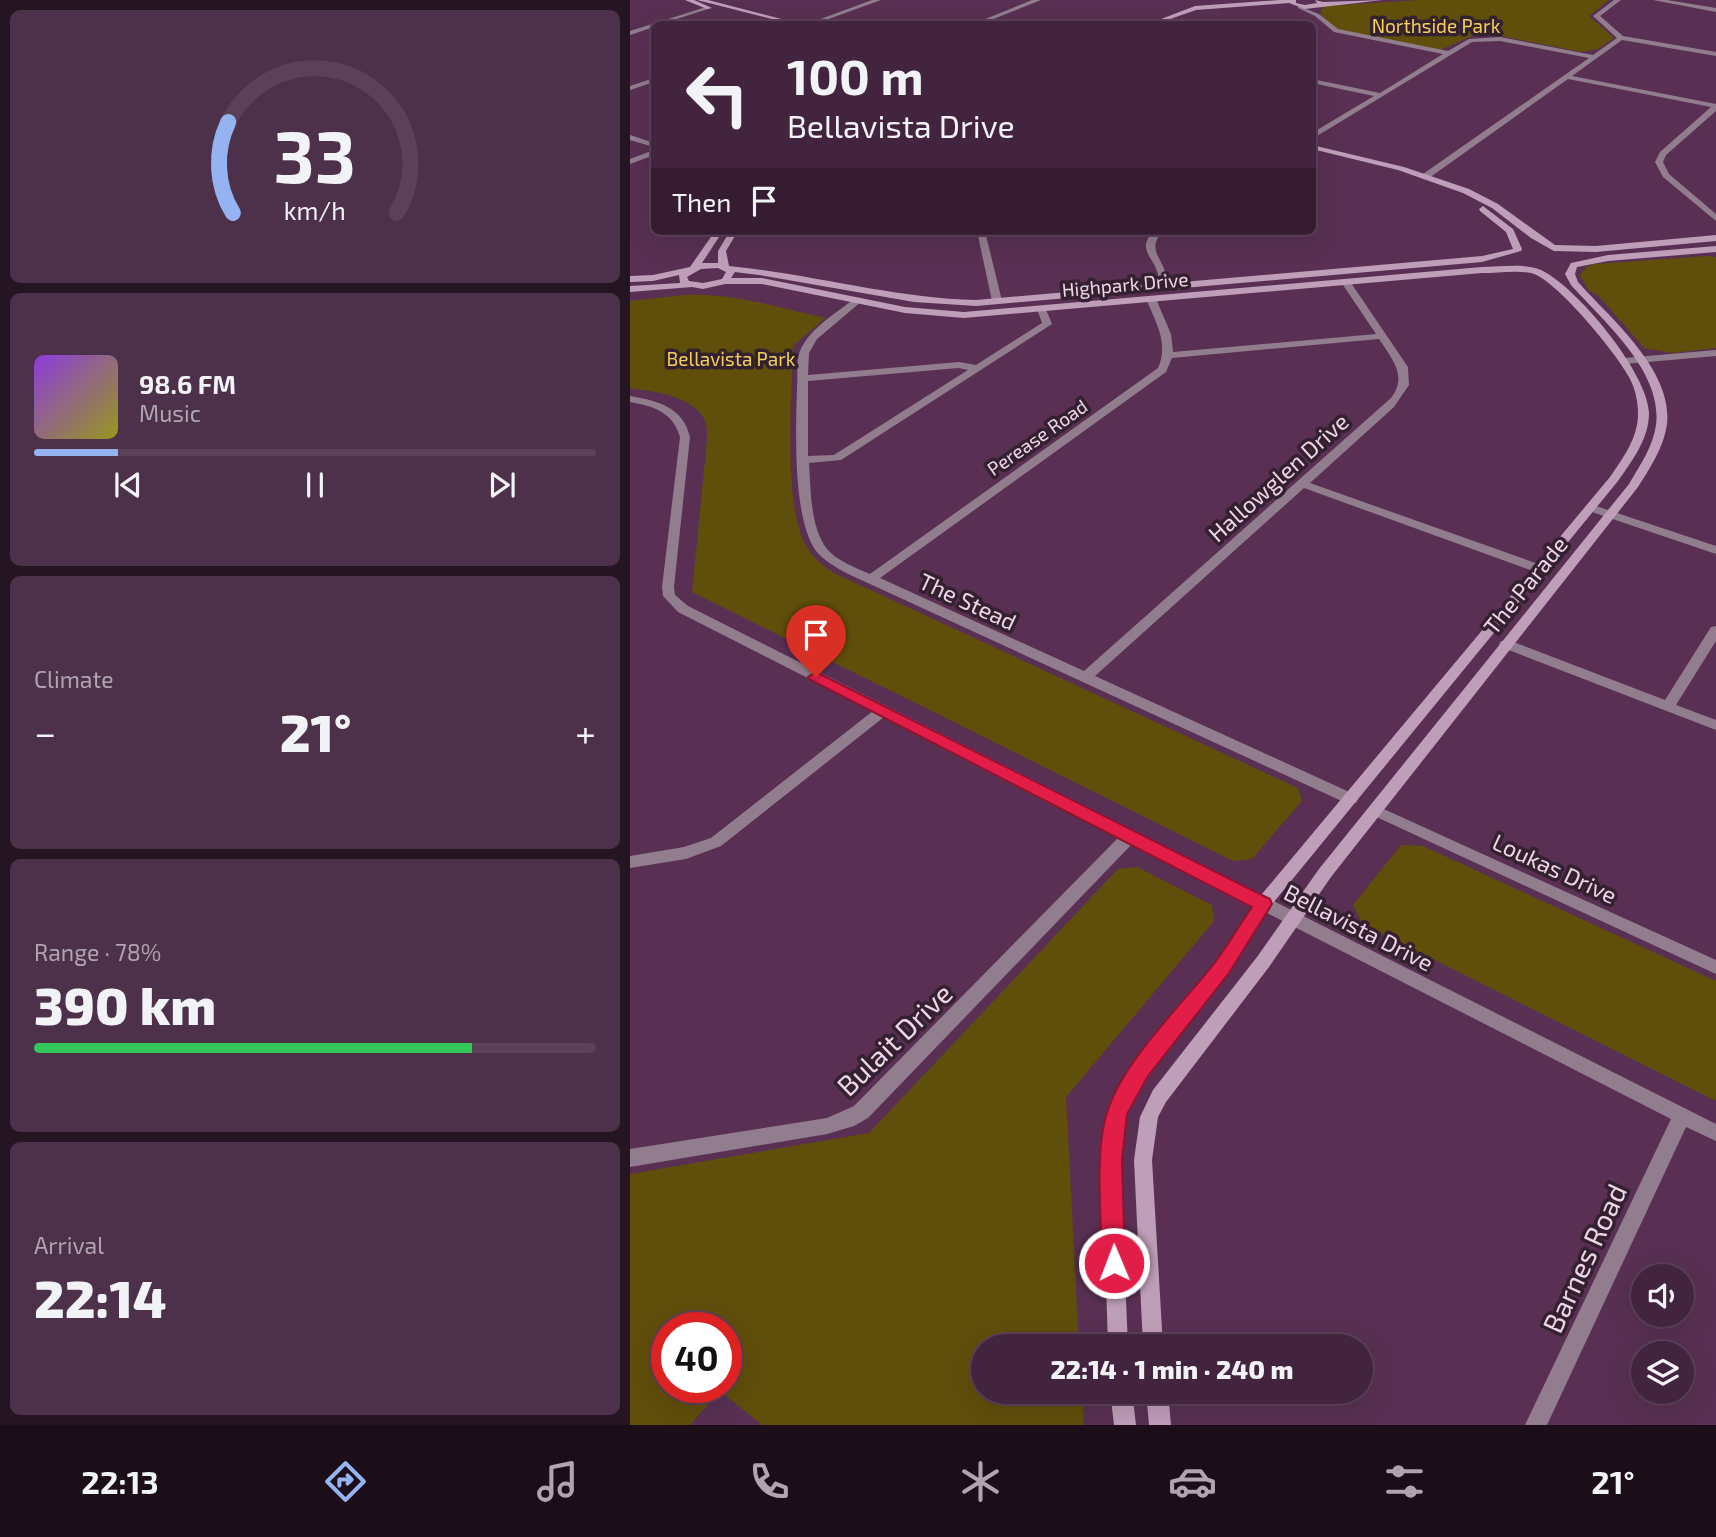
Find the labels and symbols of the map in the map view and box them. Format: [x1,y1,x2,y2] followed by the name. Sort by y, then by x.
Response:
[1372,14,1501,37] park label: Northside Park
[1061,267,1189,301] street label: Highpark Drive
[667,347,796,370] park label: Bellavista Park
[982,394,1092,480] street label: Perease Road
[1202,407,1354,547] street label: Hallowglen Drive
[1477,530,1573,640] street label: The Parade
[915,566,1021,636] street label: The Stead
[786,605,846,677] pin
[1488,827,1622,909] street label: Loukas Drive
[1280,877,1438,977] street label: Bellavista Drive
[829,976,959,1102] street label: Bulait Drive
[1535,1178,1633,1338] street label: Barnes Road
[1077,1226,1151,1300] position arrow
[651,1312,742,1403] speed limit sign: 40

